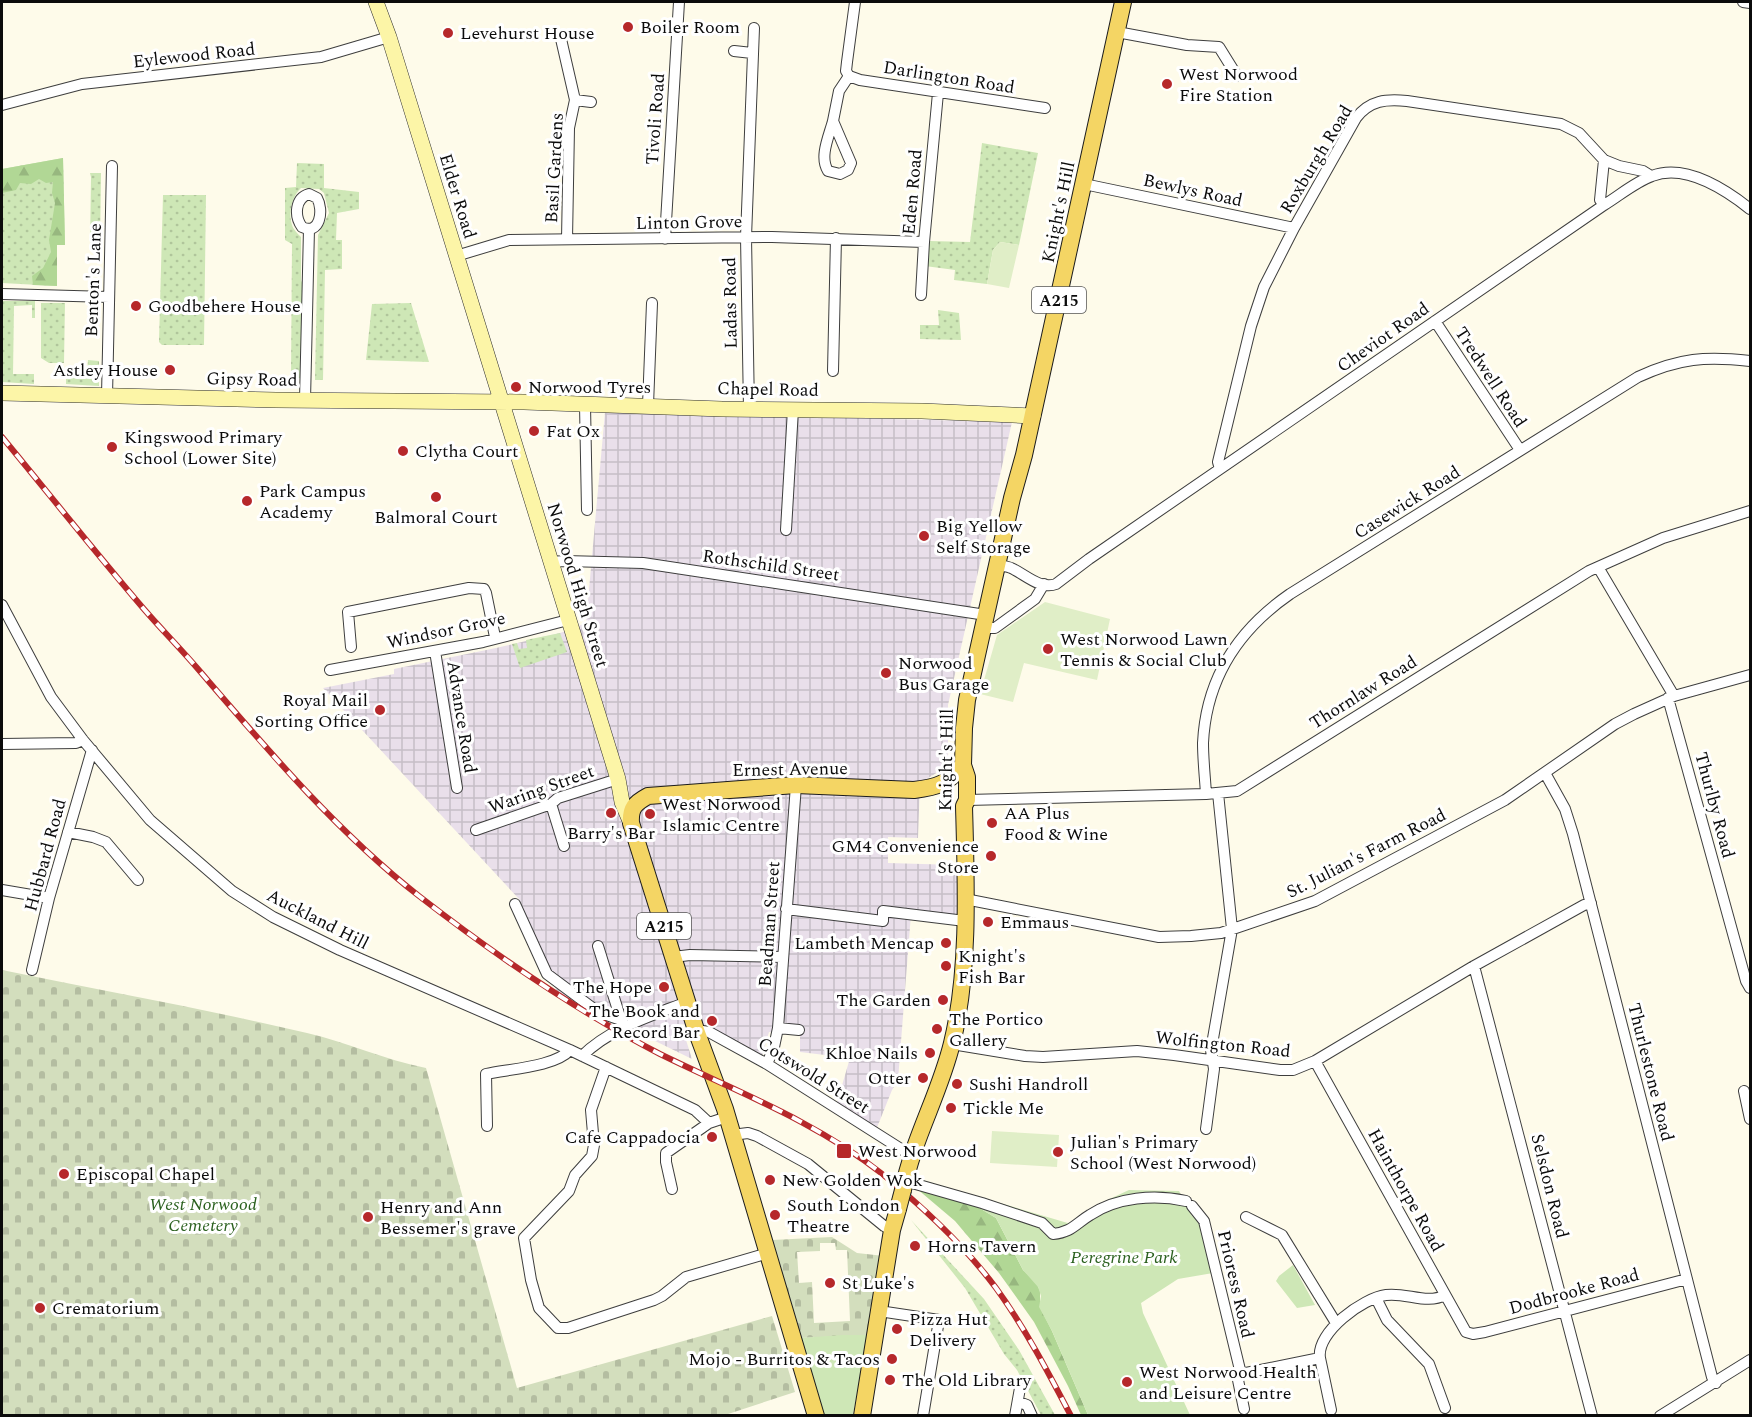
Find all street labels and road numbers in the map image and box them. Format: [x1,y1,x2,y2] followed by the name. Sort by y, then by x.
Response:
[132,36,256,75] street label: Eylewood Road
[881,54,1017,101] street label: Darlington Road
[639,72,672,166] street label: Tivoli Road
[1273,100,1360,219] street label: Roxburgh Road
[538,112,571,224] street label: Basil Gardens
[895,148,930,236] street label: Eden Road
[432,150,483,242] street label: Elder Road
[1035,159,1082,265] street label: Knight's Hill
[1141,167,1245,214] street label: Bewlys Road
[635,208,743,237] street label: Linton Grove
[78,223,109,337] street label: Benton's Lane
[716,257,745,349] street label: Ladas Road
[1032,287,1086,313] road number: A215
[1331,295,1435,379] street label: Cheviot Road
[1448,322,1533,433] street label: Tredwell Road
[206,365,298,394] street label: Gipsy Road
[717,375,819,404] street label: Chapel Road
[1349,459,1466,546] street label: Casewick Road
[540,499,615,671] street label: Norwood High Street
[701,543,841,588] street label: Rothschild Street
[384,605,508,656] street label: Windsor Grove
[1304,648,1422,736] street label: Thornlaw Road
[439,659,484,775] street label: Advance Road
[932,708,961,812] street label: Knight's Hill
[1687,749,1742,861] street label: Thurlby Road
[732,755,848,784] street label: Ernest Avenue
[484,758,598,821] street label: Waring Street
[17,796,74,915] street label: Hubbard Road
[1282,801,1451,905] street label: St. Julian's Farm Road
[752,860,787,988] street label: Beadman Street
[262,882,374,957] street label: Auckland Hill
[637,913,691,939] road number: A215
[1620,1000,1681,1144] street label: Thurlestone Road
[1154,1024,1292,1065] street label: Wolfington Road
[753,1030,875,1121] street label: Cotswold Street
[1360,1124,1451,1257] street label: Hainthorpe Road
[1523,1131,1576,1241] street label: Selsdon Road
[1210,1227,1261,1341] street label: Prioress Road
[1506,1261,1642,1322] street label: Dodbrooke Road

